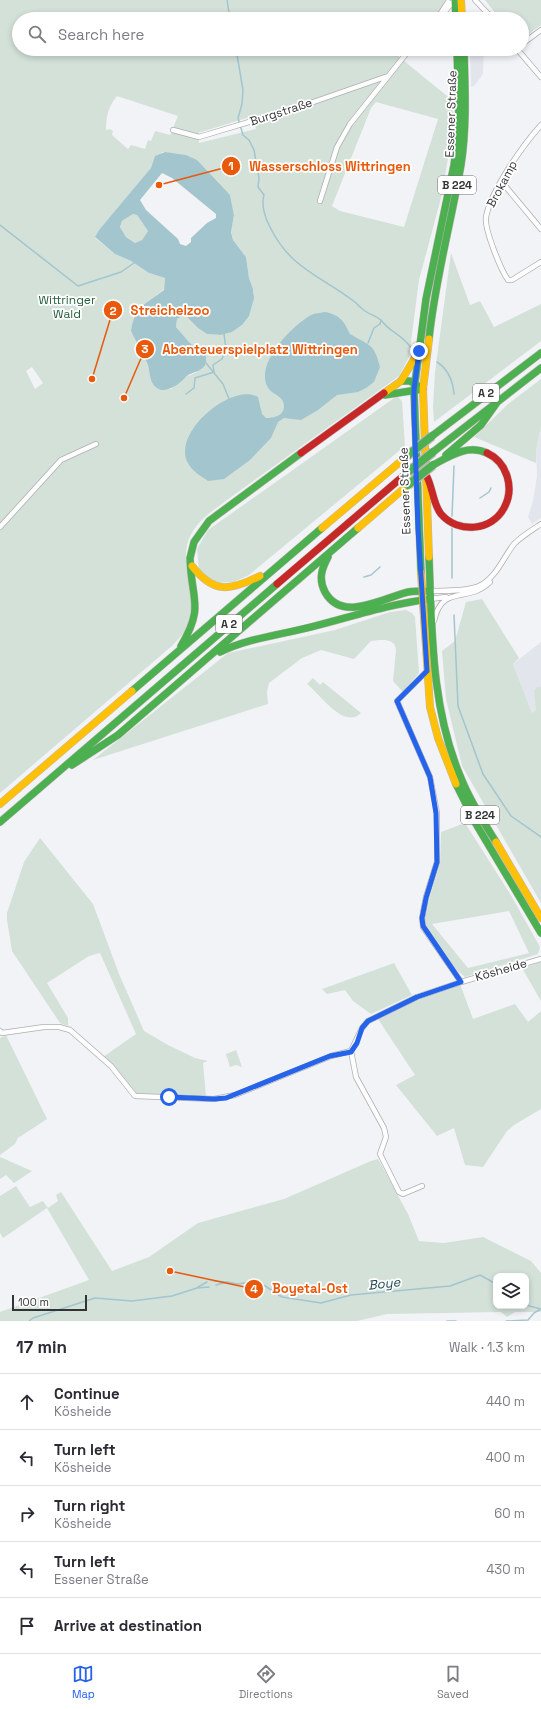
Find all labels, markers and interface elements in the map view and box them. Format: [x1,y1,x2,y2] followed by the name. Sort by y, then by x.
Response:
[12,12,529,56] search box
[26,23,48,45] icon: search
[58,25,144,44] text: Search here
[441,70,461,158] street label: Essener Straße
[248,94,314,130] street label: Burgstraße
[221,154,418,179] callout: Wasserschloss Wittringen
[228,158,234,174] text: 1
[249,158,411,175] text: Wasserschloss Wittringen
[483,158,521,210] street label: Brokamp
[438,176,476,194] road number: B 224
[39,292,96,322] park label: Wittringer Wald
[103,298,218,323] callout: Streichelzoo
[131,302,209,319] text: Streichelzoo
[109,303,117,319] text: 2
[135,337,366,362] callout: Abenteuerspielplatz Wittringen
[141,341,149,357] text: 3
[162,341,358,358] text: Abenteuerspielplatz Wittringen
[410,342,428,360] route end
[473,384,499,402] road number: A 2
[395,447,415,535] street label: Essener Straße
[216,615,242,633] road number: A 2
[461,806,499,824] road number: B 224
[473,955,529,985] street label: Kösheide
[160,1088,178,1106] route start
[367,1273,402,1294] water label: Boye
[493,1273,529,1309] map controls
[493,1273,529,1309] button: layers
[244,1276,356,1301] callout: Boyetal-Ost
[272,1280,348,1297] text: Boyetal-Ost
[250,1281,258,1297] text: 4
[12,1293,87,1312] scale bar
[18,1295,49,1309] text: 100 m
[16,1336,67,1358] text: 17 min
[449,1339,525,1356] text: Walk · 1.3 km
[54,1384,120,1403] text: Continue
[16,1391,38,1413] icon: ahead
[486,1393,525,1410] text: 440 m
[54,1403,111,1420] text: Kösheide
[54,1440,116,1459] text: Turn left
[16,1447,38,1469] icon: left
[486,1449,525,1466] text: 400 m
[54,1459,111,1476] text: Kösheide
[54,1496,125,1515] text: Turn right
[16,1503,38,1525] icon: right
[494,1505,525,1522] text: 60 m
[54,1515,111,1532] text: Kösheide
[54,1552,116,1571] text: Turn left
[16,1559,38,1581] icon: left
[486,1561,525,1578] text: 430 m
[54,1571,149,1588] text: Essener Straße
[16,1615,38,1637] icon: arrive
[54,1616,202,1635] text: Arrive at destination
[72,1663,95,1701] tab: Map
[239,1663,293,1701] tab: Directions
[437,1663,469,1701] tab: Saved

